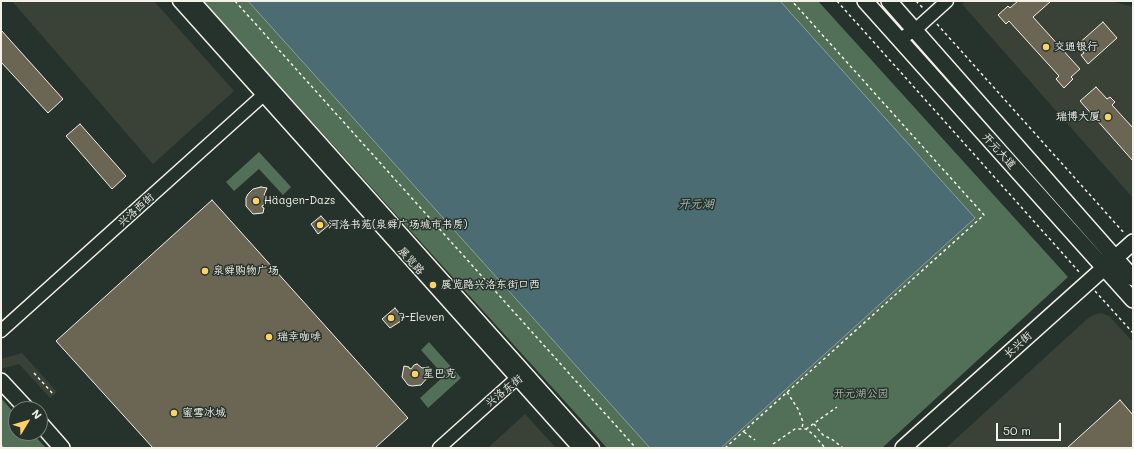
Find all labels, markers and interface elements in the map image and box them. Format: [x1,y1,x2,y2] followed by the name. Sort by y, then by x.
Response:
[1054,40,1098,54] place label: 交通银行
[1041,42,1051,52] marker: 交通银行
[1056,110,1100,124] place label: 瑞博大厦
[1103,112,1113,122] marker: 瑞博大厦
[979,130,1019,172] street label: 开元大道
[115,190,157,230] street label: 兴洛西街
[264,194,335,208] place label: Häagen-Dazs
[251,196,261,206] marker: Häagen-Dazs
[678,197,714,211] water label: 开元湖
[328,218,467,232] place label: 河洛书苑(泉舜广场城市书房)
[315,220,325,230] marker: 河洛书苑(泉舜广场城市书房)
[395,244,427,278] street label: 展览路
[213,264,279,278] place label: 泉舜购物广场
[200,266,210,276] marker: 泉舜购物广场
[441,278,540,292] place label: 展览路兴洛东街口西
[428,280,438,290] marker: 展览路兴洛东街口西
[399,311,444,325] place label: 7-Eleven
[386,313,396,323] marker: 7-Eleven
[1001,329,1035,361] street label: 长兴街
[277,330,321,344] place label: 瑞幸咖啡
[264,332,274,342] marker: 瑞幸咖啡
[423,367,456,381] place label: 星巴克
[410,369,420,379] marker: 星巴克
[483,372,525,410] street label: 兴洛东街
[834,387,888,401] park label: 开元湖公园
[8,401,48,441] north arrow
[29,406,46,422] text: N
[182,406,226,420] place label: 蜜雪冰城
[169,408,179,418] marker: 蜜雪冰城
[998,415,1063,441] scale bar
[1003,422,1031,438] text: 50 m

